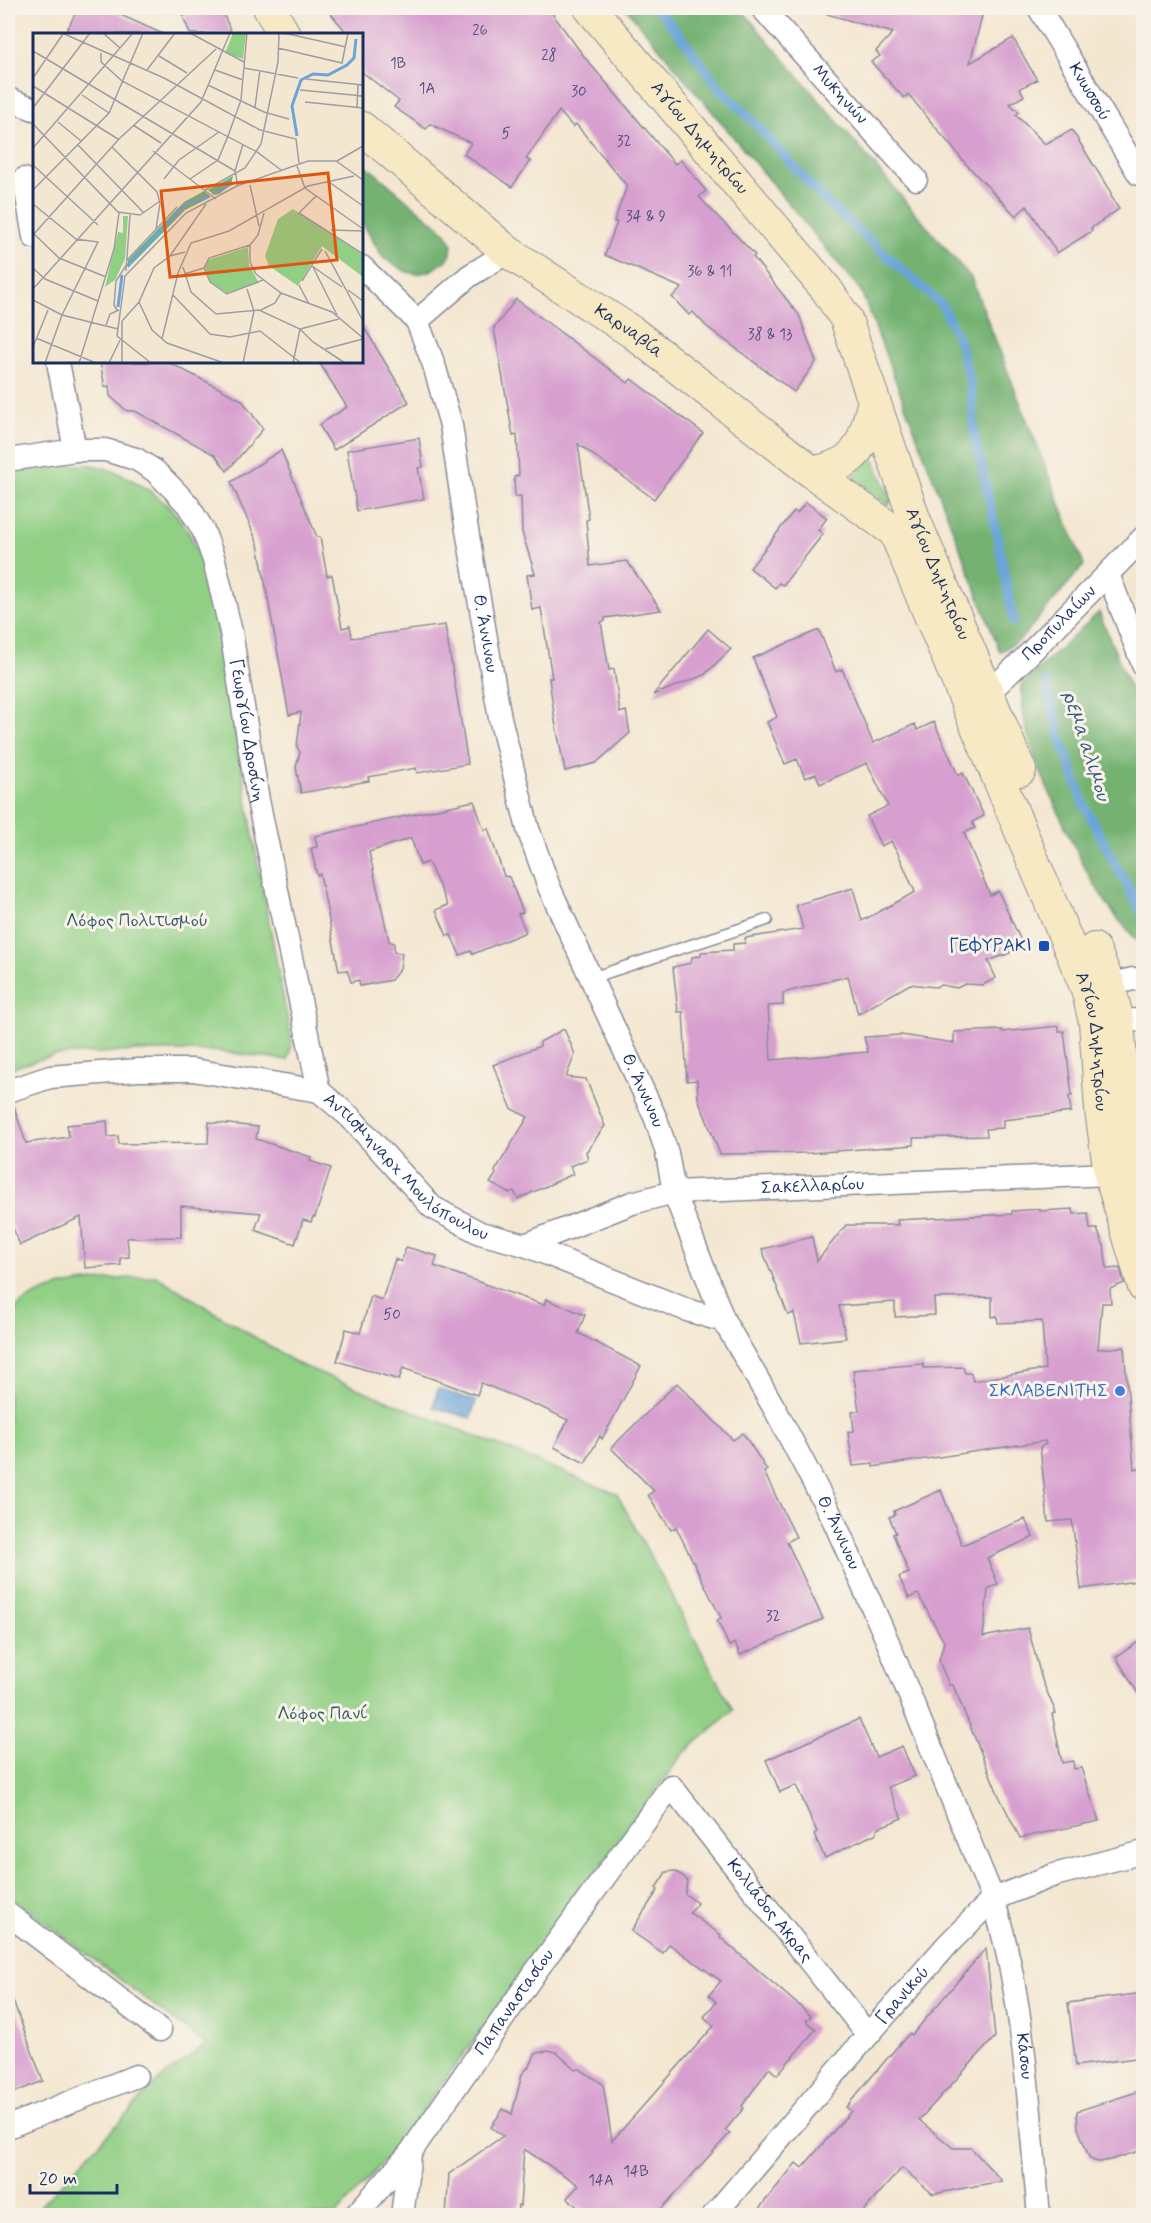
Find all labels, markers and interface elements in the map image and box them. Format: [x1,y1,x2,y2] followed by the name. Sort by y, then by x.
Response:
[472,21,488,41] house number: 26
[33,33,363,363] inset map
[541,46,557,66] house number: 28
[390,54,406,74] house number: 1B
[1063,58,1116,126] street label: Κνωσσού
[806,59,873,130] street label: Μυκηνών
[645,76,754,200] street label: Αγίου Δημητρίου
[419,79,435,99] house number: 1A
[571,82,587,102] house number: 30
[501,124,511,144] house number: 5
[617,132,631,152] house number: 32
[626,207,666,227] house number: 34 & 9
[688,262,732,282] house number: 36 & 11
[589,299,668,364] street label: Καρναβία
[748,325,792,345] house number: 38 & 13
[899,505,976,644] street label: Αγίου Δημητρίου
[1016,580,1102,666] street label: Προπυλαίων
[467,593,504,675] street label: Θ. Άννινου
[223,657,270,805] street label: Γεωργίου Δροσίνη
[1056,688,1117,806] water label: ρεμα αλιμου
[66,909,208,933] park label: Λόφος Πολιτισμού
[949,934,1032,958] place label: ΓΕΦΥΡΑΚΙ
[1037,939,1051,953] marker: ΓΕΦΥΡΑΚΙ
[1069,968,1113,1112] street label: Αγίου Δημητρίου
[615,1050,670,1130] street label: Θ. Άννινου
[318,1087,491,1247] street label: Αντισμηναρχ Μουλόπουλου
[760,1172,865,1200] street label: Σακελλαρίου
[383,1305,401,1325] house number: 50
[989,1379,1108,1403] place label: ΣΚΛΑΒΕΝΙΤΗΣ
[1113,1384,1127,1398] marker: ΣΚΛΑΒΕΝΙΤΗΣ
[811,1492,866,1573] street label: Θ. Άννινου
[766,1607,780,1627] house number: 32
[277,1702,367,1726] park label: Λόφος Πανί
[721,1854,818,1968] street label: Κολιάδος Ακρας
[469,1944,560,2060] street label: Παπαναστασίου
[870,1961,935,2030] street label: Γρανικού
[1010,2032,1039,2081] street label: Κάσου
[30,2157,117,2195] scale bar
[623,2162,649,2182] house number: 14B
[39,2167,77,2191] text: 20 m
[588,2171,614,2191] house number: 14A

